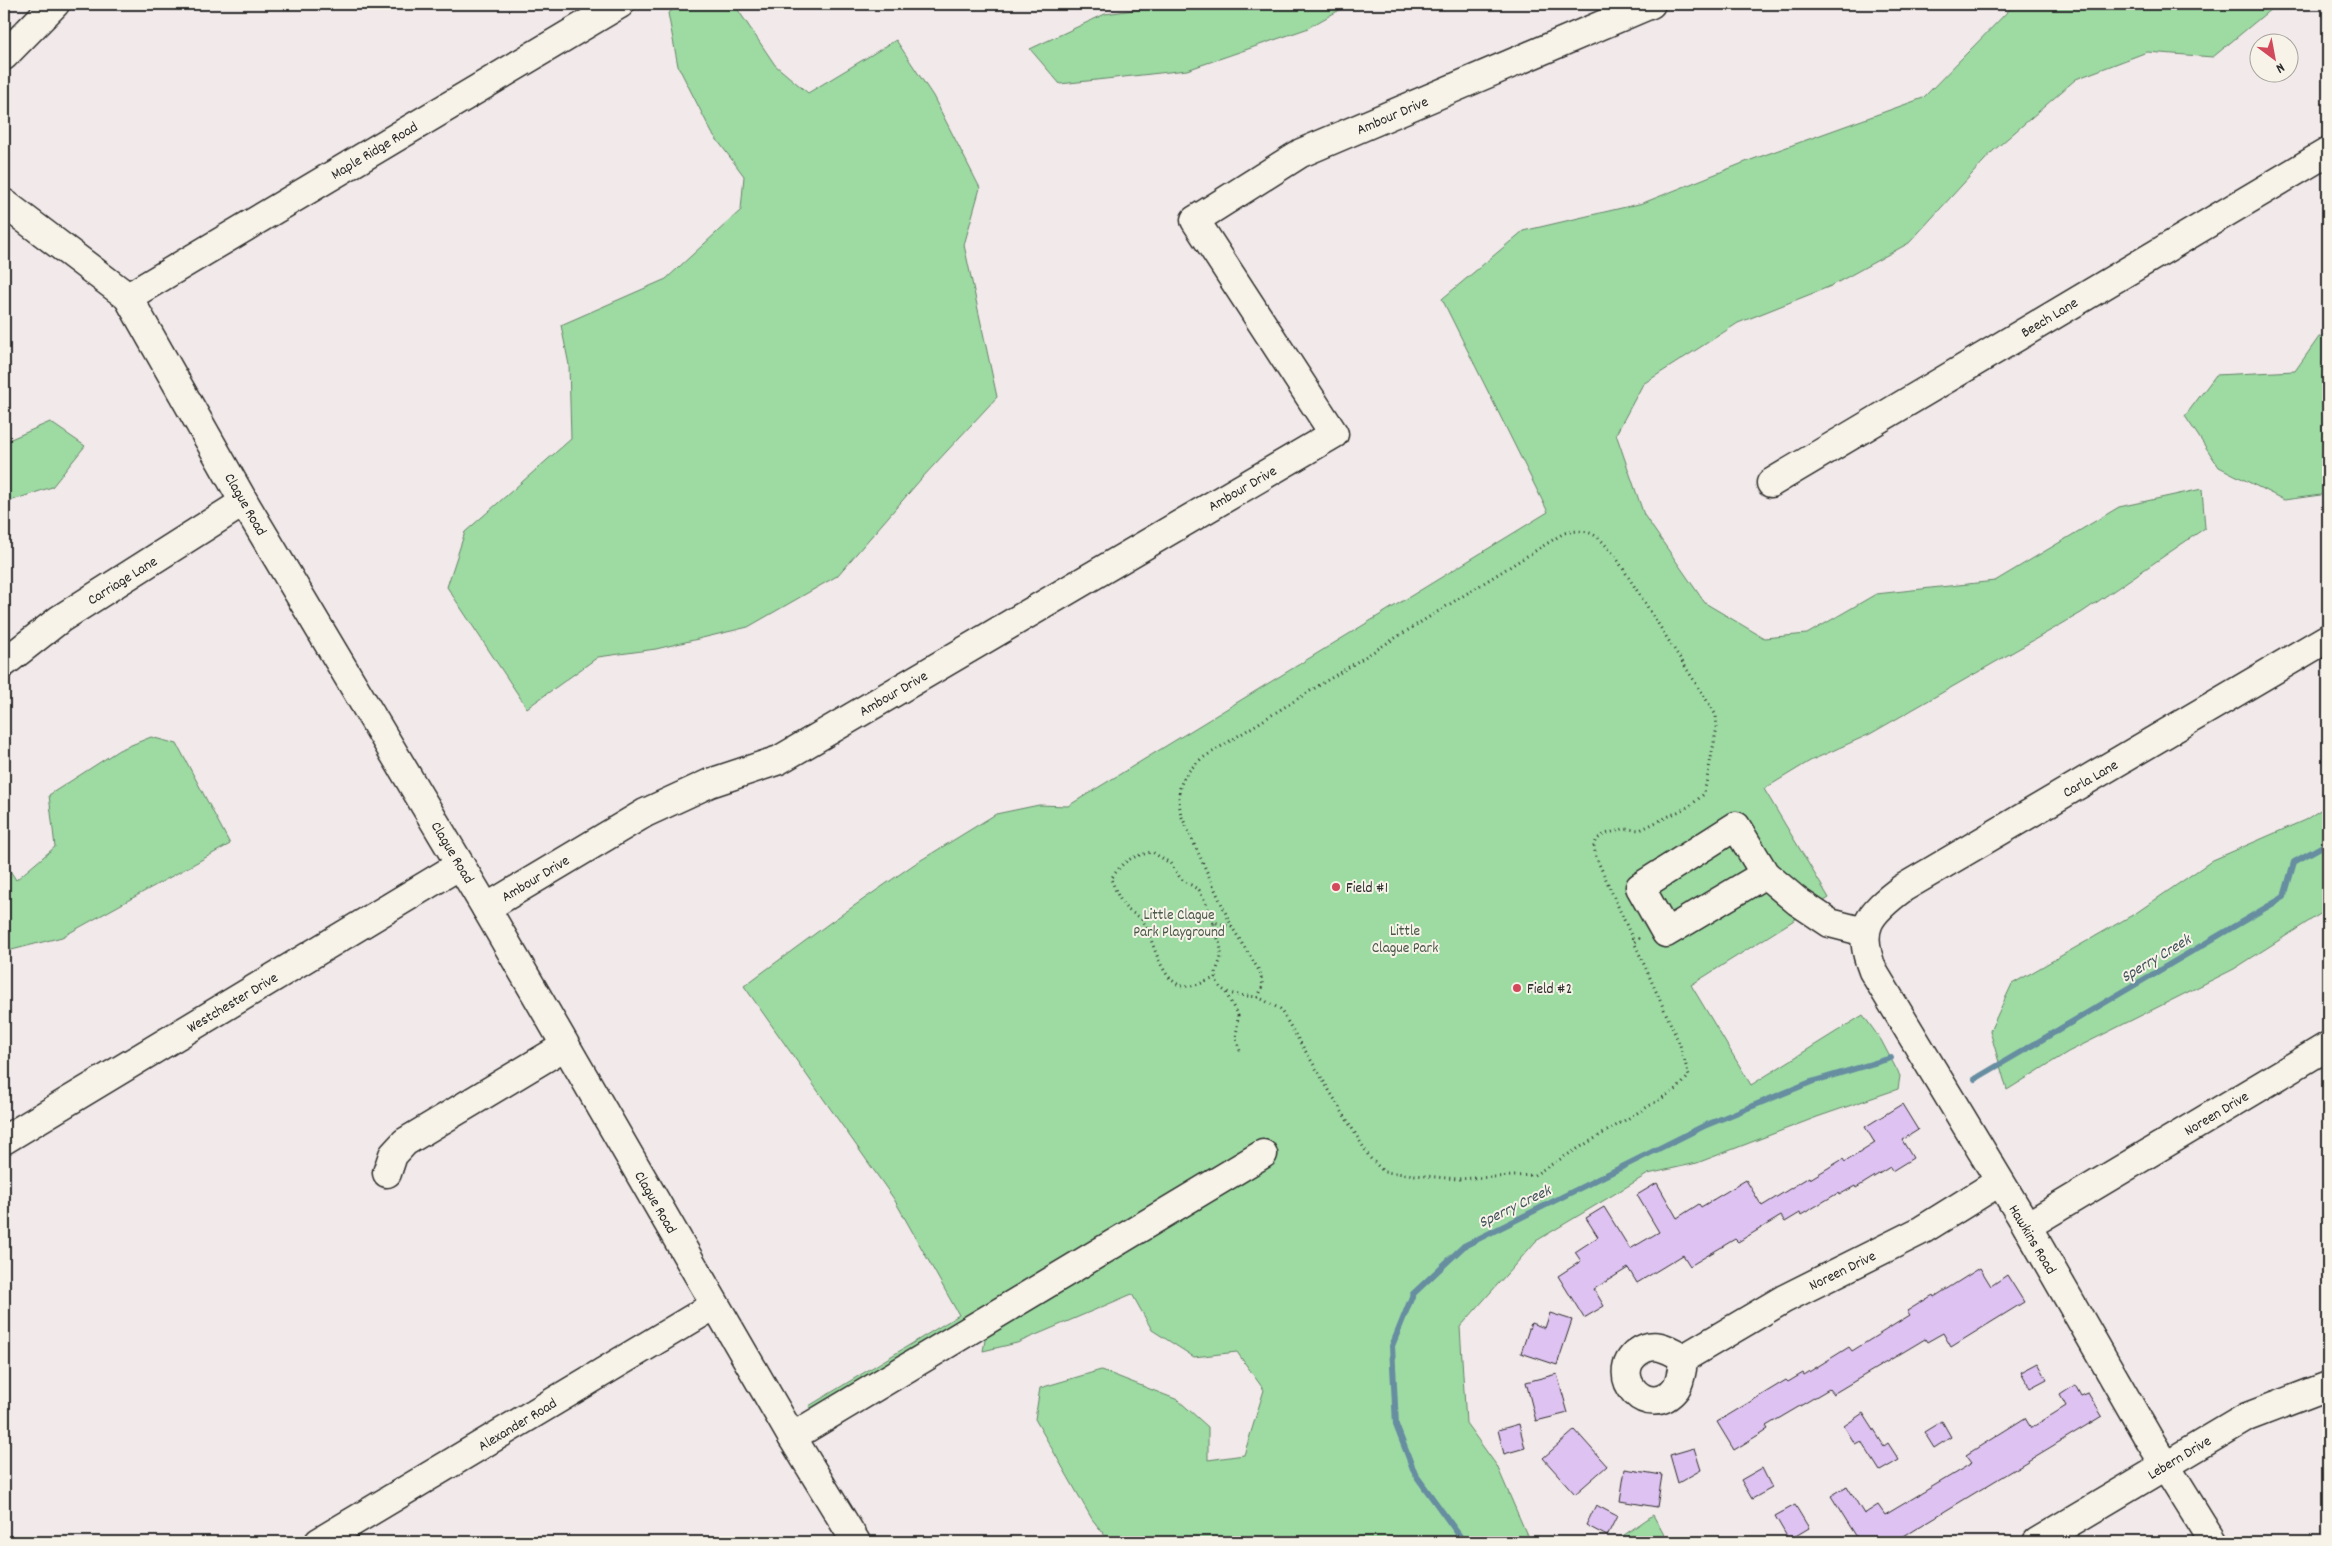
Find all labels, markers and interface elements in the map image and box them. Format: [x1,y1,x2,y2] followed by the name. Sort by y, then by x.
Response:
[2250,32,2300,82] north arrow
[2272,57,2288,78] text: N
[1353,92,1432,142] street label: Ambour Drive
[327,117,423,186] street label: Maple Ridge Road
[2017,293,2083,344] street label: Beech Lane
[1205,461,1282,518] street label: Ambour Drive
[217,470,271,540] street label: Clague Road
[84,551,163,612] street label: Carriage Lane
[856,666,933,723] street label: Ambour Drive
[2059,755,2123,804] street label: Carla Lane
[424,818,479,888] street label: Clague Road
[498,851,575,909] street label: Ambour Drive
[1346,878,1388,900] place label: Field #1
[1330,881,1342,893] marker: Field #1
[1133,905,1225,944] park label: Little Clague Park Playground
[1372,921,1438,960] park label: Little Clague Park
[2117,928,2197,989] water label: Sperry Creek
[183,968,283,1040] street label: Westchester Drive
[1527,979,1572,1001] place label: Field #2
[1511,982,1523,994] marker: Field #2
[2180,1087,2254,1143] street label: Noreen Drive
[627,1168,681,1238] street label: Clague Road
[1475,1179,1556,1235] water label: Sperry Creek
[2002,1201,2061,1279] street label: Hawkins Road
[1806,1246,1880,1297] street label: Noreen Drive
[474,1393,562,1458] street label: Alexander Road
[2144,1431,2216,1486] street label: Lebern Drive

